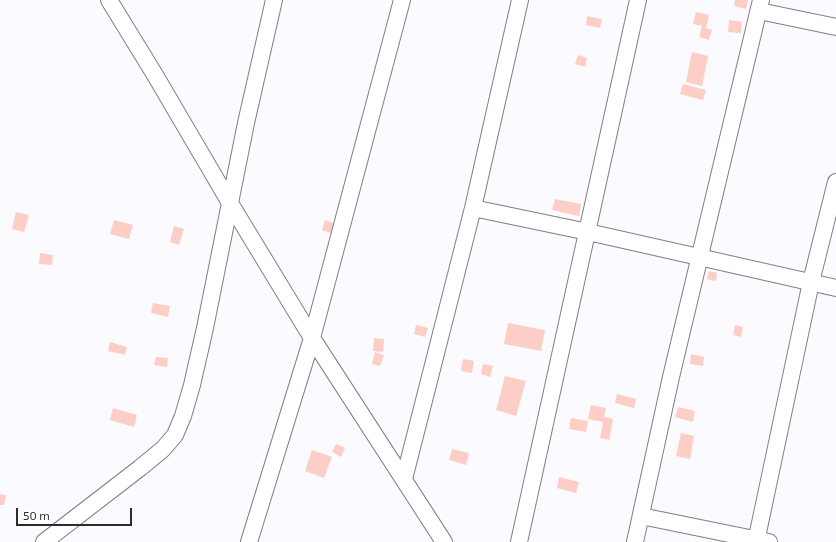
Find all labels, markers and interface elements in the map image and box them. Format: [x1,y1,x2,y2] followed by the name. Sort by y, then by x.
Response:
[18,500,134,526] scale bar
[23,508,50,522] text: 50 m

